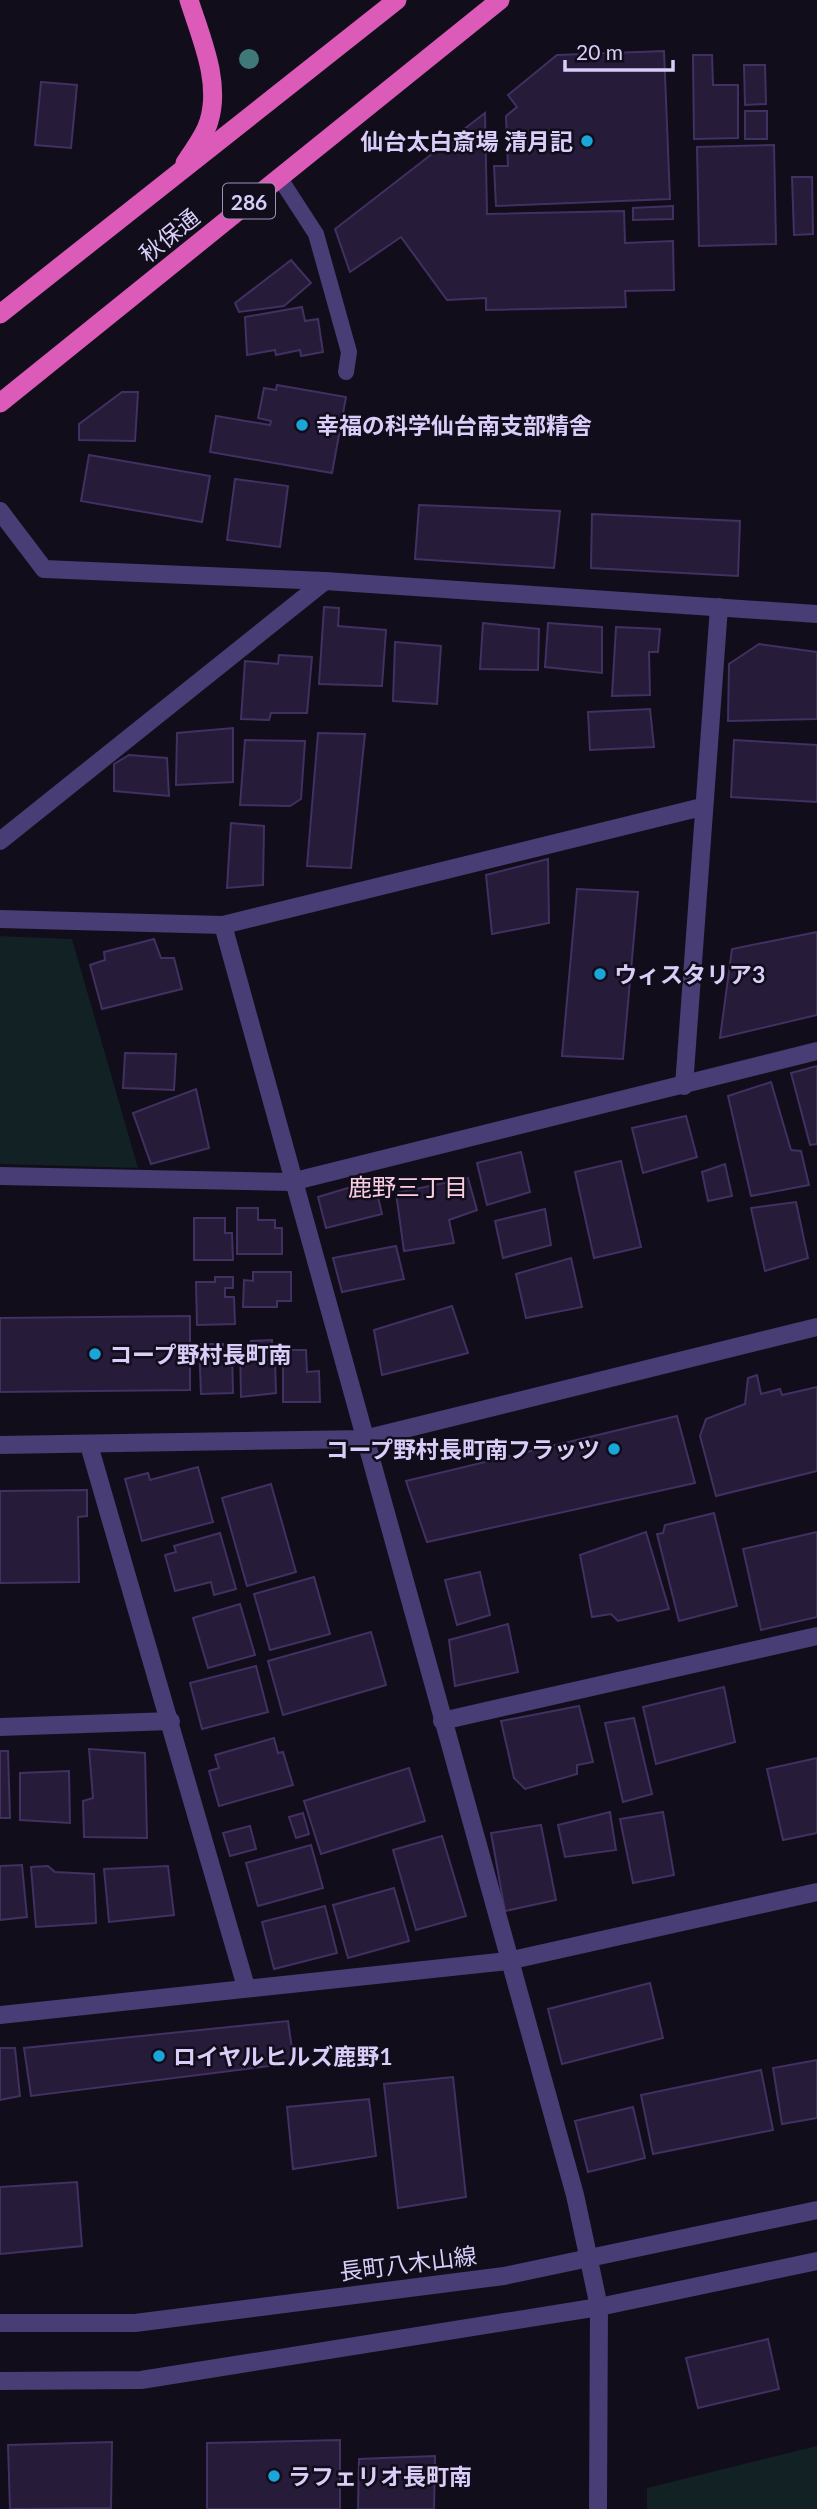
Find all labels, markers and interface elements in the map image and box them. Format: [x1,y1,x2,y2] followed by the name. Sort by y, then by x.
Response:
[565,28,674,72] scale bar
[576,39,623,64] text: 20 m
[360,127,573,155] place label: 仙台太白斎場 清月記
[579,133,595,149] marker: 仙台太白斎場 清月記
[223,184,275,218] road number: 286
[133,202,205,268] street label: 秋保通
[316,411,592,439] place label: 幸福の科学仙台南支部精舎
[294,417,310,433] marker: 幸福の科学仙台南支部精舎
[614,960,765,988] place label: ウィスタリア3
[592,966,608,982] marker: ウィスタリア3
[348,1172,468,1201] district label: 鹿野三丁目
[109,1340,292,1368] place label: コープ野村長町南
[87,1346,103,1362] marker: コープ野村長町南
[325,1435,600,1463] place label: コープ野村長町南フラッツ
[606,1441,622,1457] marker: コープ野村長町南フラッツ
[173,2042,393,2070] place label: ロイヤルヒルズ鹿野1
[151,2048,167,2064] marker: ロイヤルヒルズ鹿野1
[338,2241,478,2285] street label: 長町八木山線
[288,2462,472,2490] place label: ラフェリオ長町南
[266,2468,282,2484] marker: ラフェリオ長町南

